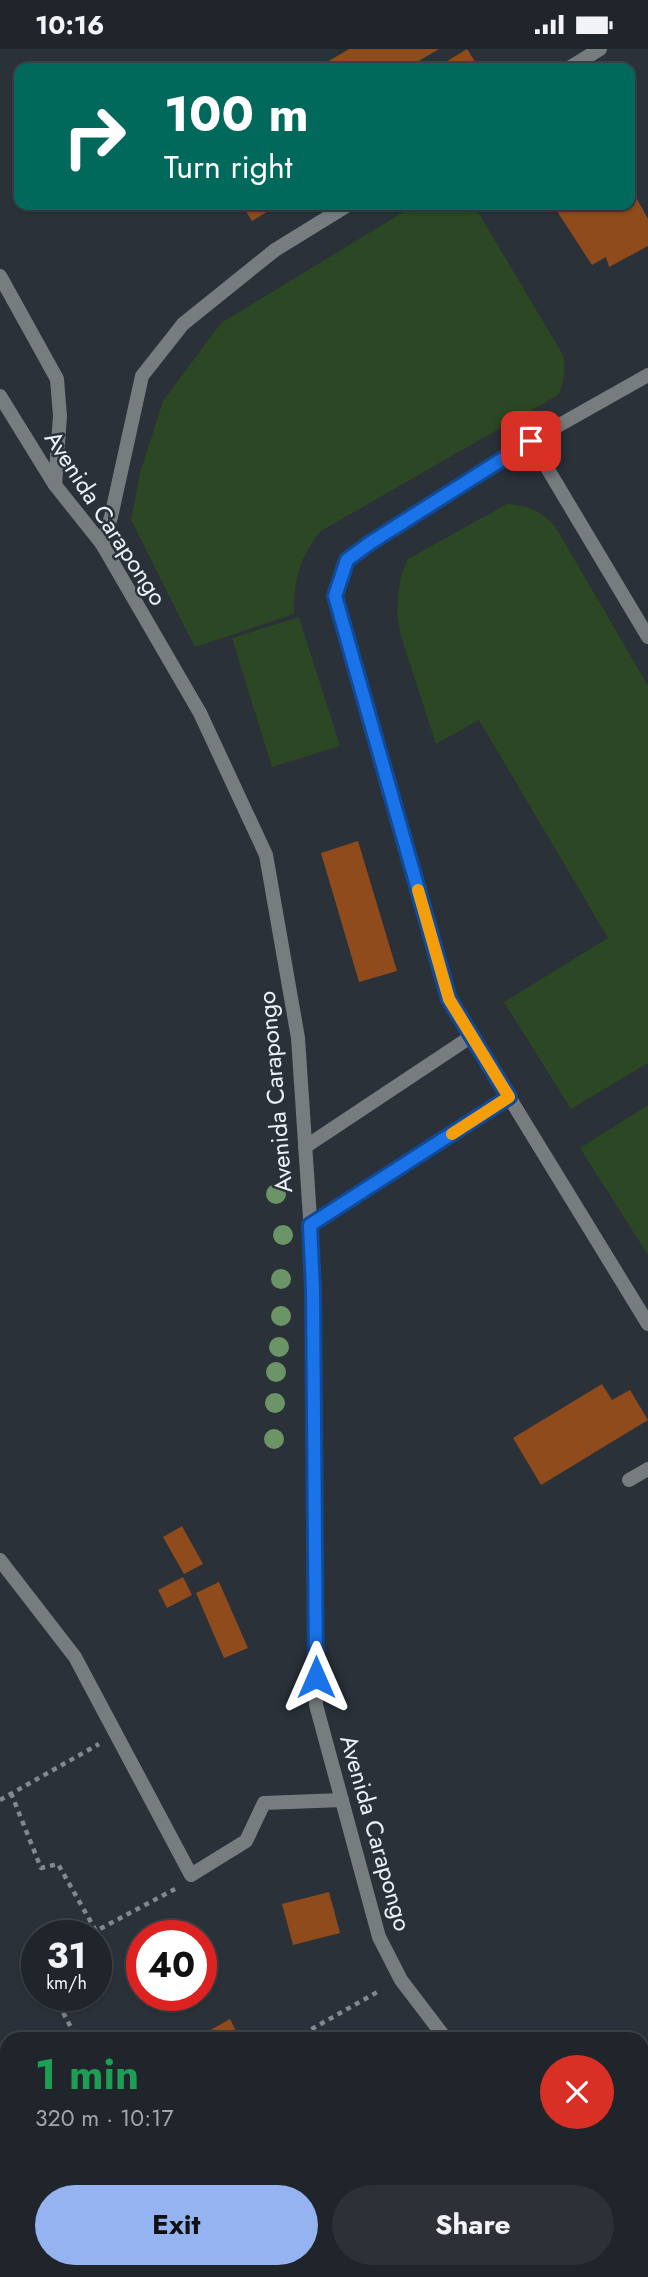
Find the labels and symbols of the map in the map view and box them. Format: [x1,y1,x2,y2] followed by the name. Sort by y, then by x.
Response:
[501,411,561,471] pin
[36,424,176,612] street label: Avenida Carapongo
[249,990,301,1194] street label: Avenida Carapongo
[279,1640,353,1714] position arrow
[331,1731,421,1935] street label: Avenida Carapongo
[126,1920,217,2011] speed limit sign: 40

